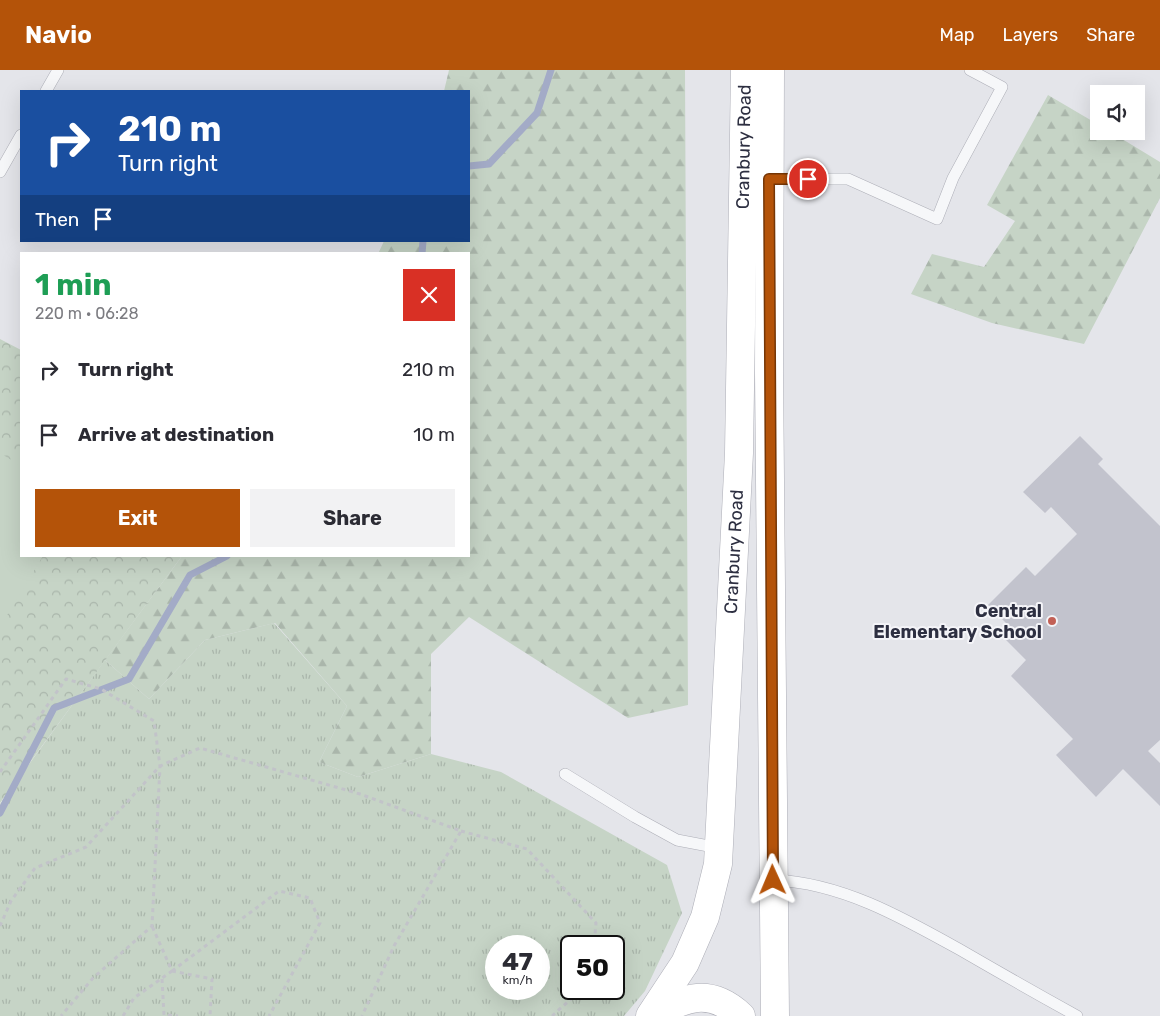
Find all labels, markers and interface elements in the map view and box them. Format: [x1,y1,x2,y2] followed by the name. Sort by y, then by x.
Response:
[25,21,92,49] text: Navio
[940,24,975,46] text: Map
[1003,24,1058,46] text: Layers
[1086,24,1135,46] text: Share
[732,84,756,209] street label: Cranbury Road
[1090,85,1145,140] map controls
[1090,85,1145,140] button: sound
[118,108,221,150] text: 210 m
[35,110,100,175] icon: right
[118,150,218,177] text: Turn right
[787,158,829,200] pin
[794,165,822,193] icon: arrive
[89,205,117,233] icon: arrive
[35,208,79,231] text: Then
[35,267,112,303] text: 1 min
[403,269,455,321] button: close
[35,304,139,323] text: 220 m · 06:28
[35,356,63,384] icon: right
[78,358,173,381] text: Turn right
[402,358,455,381] text: 210 m
[35,421,63,449] icon: arrive
[78,423,274,446] text: Arrive at destination
[413,423,455,446] text: 10 m
[35,489,240,547] button: Exit
[250,489,455,547] button: Share
[720,489,748,614] street label: Cranbury Road
[873,600,1042,643] place label: Central Elementary School
[1046,615,1058,627] marker: Central Elementary School
[746,853,798,905] position arrow
[560,935,625,1000] speed limit sign: 50
[502,947,533,976] text: 47
[503,973,532,987] text: km/h

